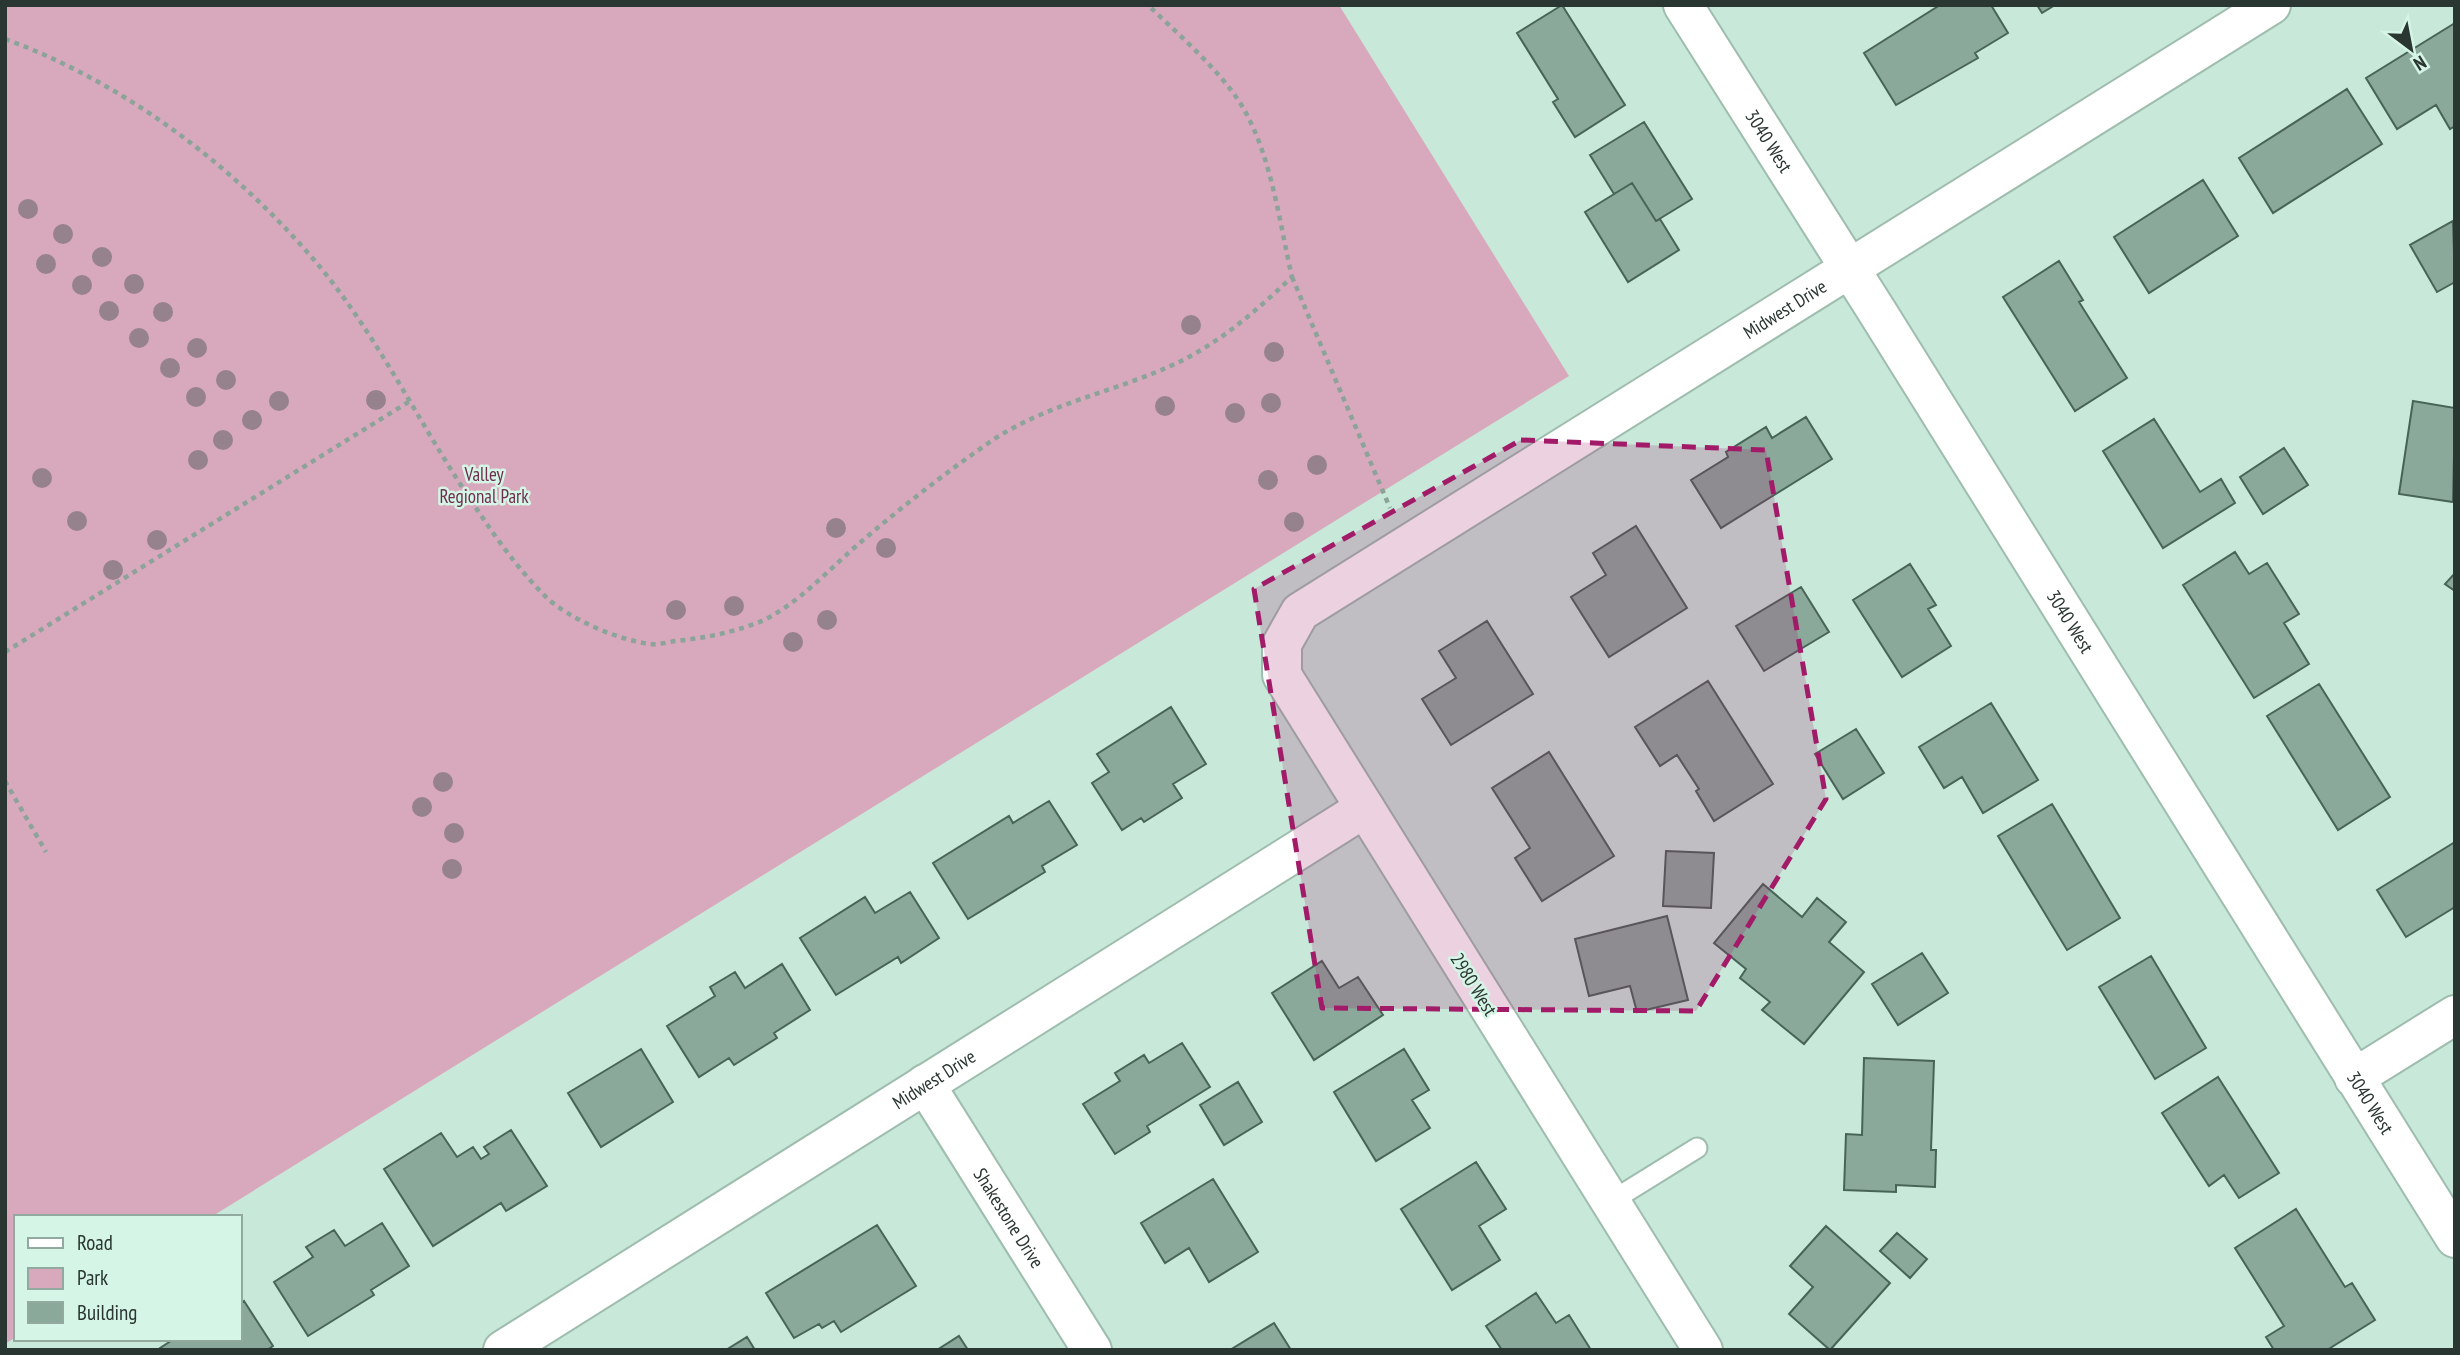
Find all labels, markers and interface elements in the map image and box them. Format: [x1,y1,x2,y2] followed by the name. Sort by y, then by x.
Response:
[2376,14,2446,84] north arrow
[2409,51,2431,76] text: N
[1740,105,1798,178] street label: 3040 West
[1739,274,1831,344] street label: Midwest Drive
[439,462,529,508] park label: Valley Regional Park
[2042,586,2099,658] street label: 3040 West
[1445,948,1503,1020] street label: 2980 West
[888,1044,980,1114] street label: Midwest Drive
[2342,1067,2399,1139] street label: 3040 West
[969,1163,1049,1272] street label: Shakestone Drive
[14,1215,242,1341] legend
[77,1229,113,1256] text: Road
[77,1264,108,1291] text: Park
[77,1299,137,1326] text: Building

